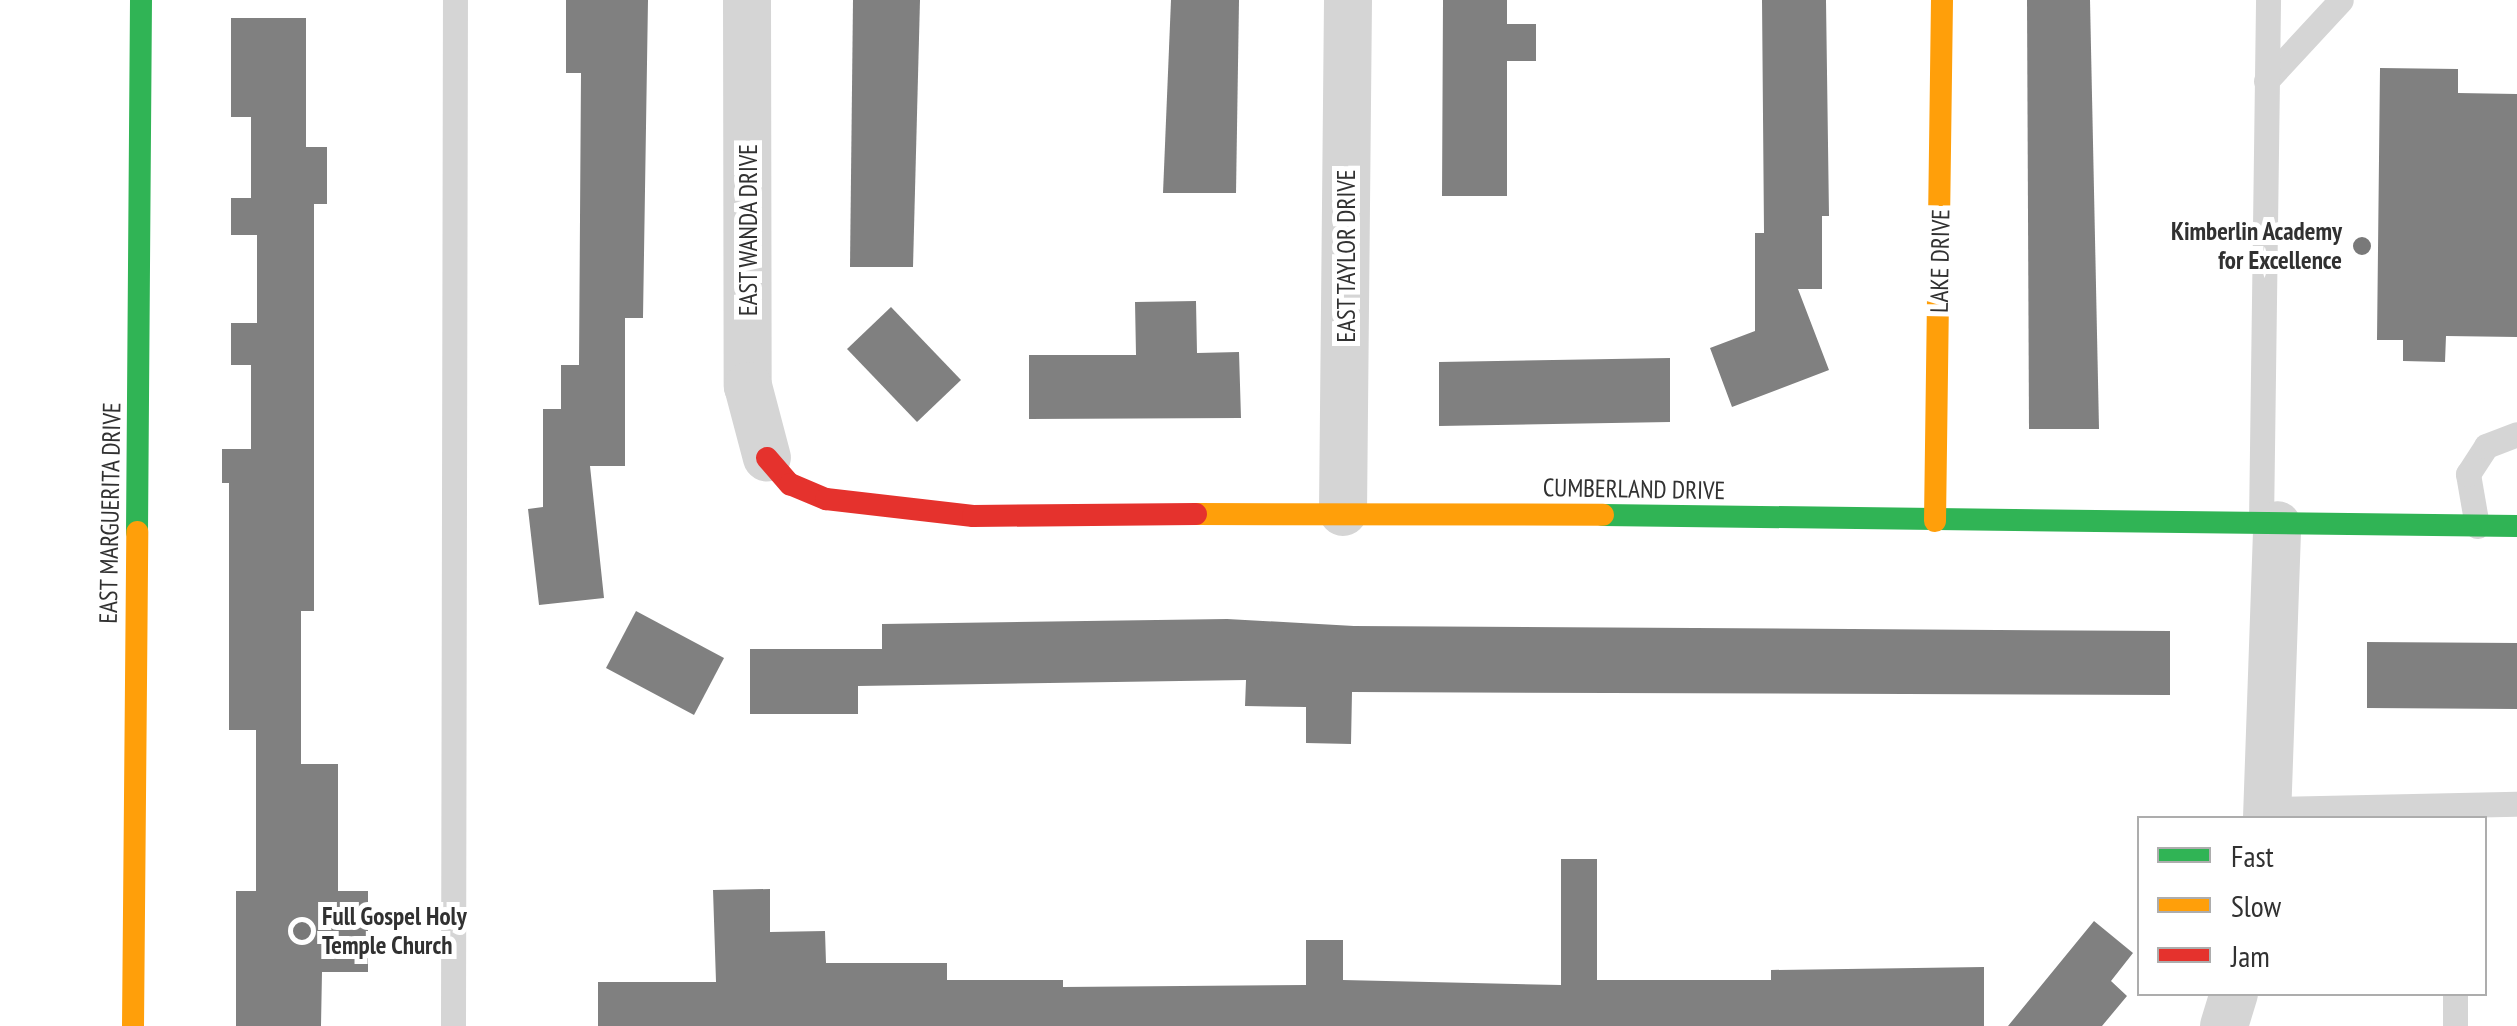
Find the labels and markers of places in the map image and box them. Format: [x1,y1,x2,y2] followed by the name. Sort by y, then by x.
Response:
[2170,217,2342,276] place label: Kimberlin Academy for Excellence
[2351,235,2373,257] marker: Kimberlin Academy for Excellence
[322,902,467,961] place label: Full Gospel Holy Temple Church
[291,920,313,942] marker: Full Gospel Holy Temple Church

